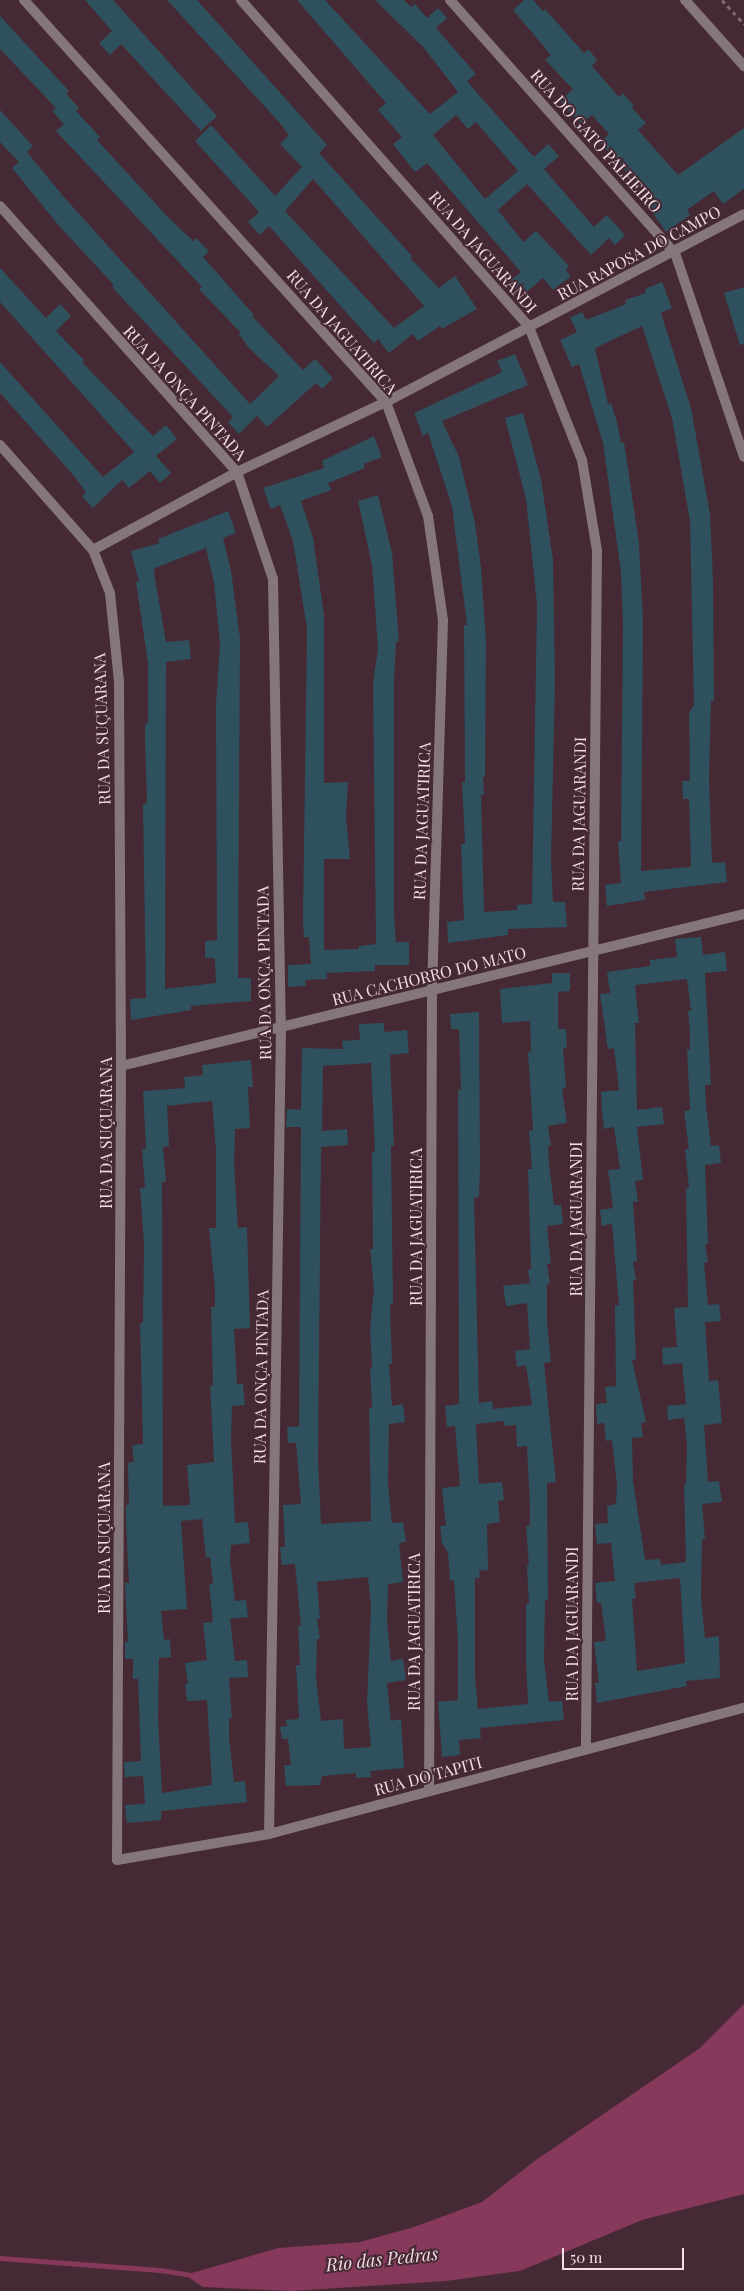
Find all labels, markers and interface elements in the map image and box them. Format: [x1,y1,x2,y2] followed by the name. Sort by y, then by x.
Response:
[527,66,665,216] street label: RUA DO GATO PALHEIRO
[425,187,541,317] street label: RUA DA JAGUARANDI
[554,202,724,304] street label: RUA RAPOSA DO CAMPO
[283,266,401,398] street label: RUA DA JAGUATIRICA
[120,322,250,464] street label: RUA DA ONÇA PINTADA
[90,653,114,805] street label: RUA DA SUÇUARANA
[568,736,590,892] street label: RUA DA JAGUARANDI
[410,742,434,900] street label: RUA DA JAGUATIRICA
[253,886,275,1060] street label: RUA DA ONÇA PINTADA
[330,943,528,1009] street label: RUA CACHORRO DO MATO
[96,1057,116,1209] street label: RUA DA SUÇUARANA
[566,1142,586,1296] street label: RUA DA JAGUARANDI
[406,1148,426,1306] street label: RUA DA JAGUATIRICA
[250,1290,272,1464] street label: RUA DA ONÇA PINTADA
[94,1462,114,1614] street label: RUA DA SUÇUARANA
[562,1547,582,1701] street label: RUA DA JAGUARANDI
[404,1553,424,1711] street label: RUA DA JAGUATIRICA
[372,1752,484,1800] street label: RUA DO TAPITI
[564,2238,686,2270] scale bar
[325,2242,439,2276] water label: Rio das Pedras
[570,2247,602,2267] text: 50 m

